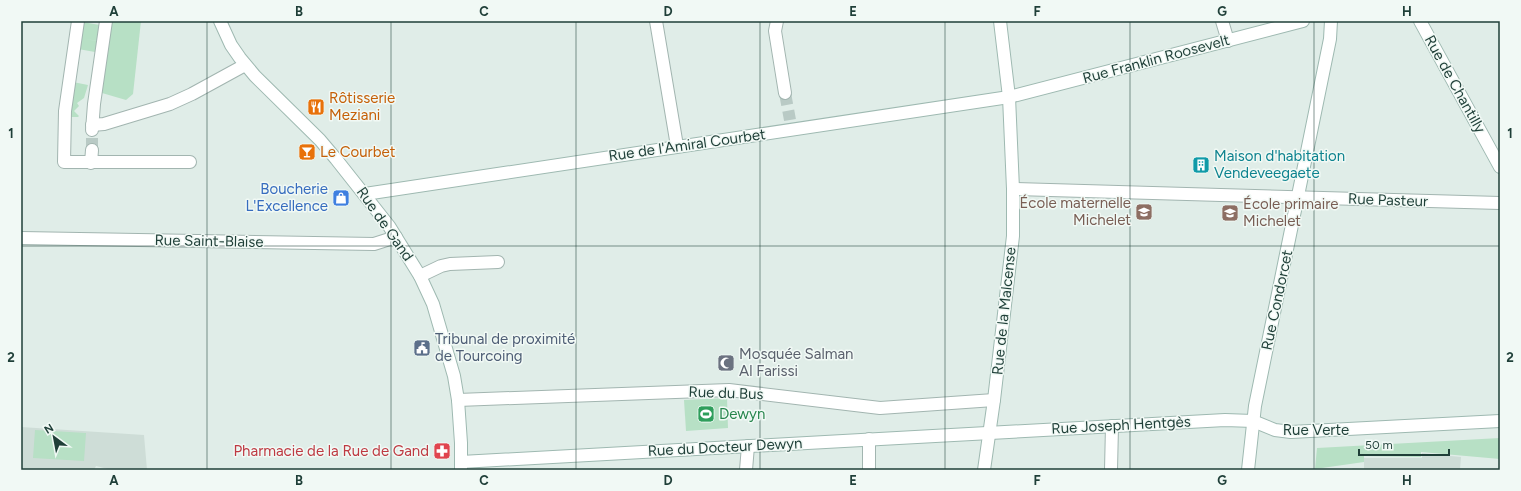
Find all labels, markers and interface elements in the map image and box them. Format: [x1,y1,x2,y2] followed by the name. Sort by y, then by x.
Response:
[109,4,119,19] text: A
[295,4,303,19] text: B
[479,4,489,19] text: C
[663,4,673,19] text: D
[849,4,857,19] text: E
[1033,4,1041,19] text: F
[1217,4,1227,19] text: G
[1402,4,1412,19] text: H
[1081,31,1232,87] street label: Rue Franklin Roosevelt
[1421,32,1489,136] street label: Rue de Chantilly
[329,89,395,124] place label: Rôtisserie Meziani
[306,97,326,117] restaurant icon: Rôtisserie Meziani
[607,125,767,165] street label: Rue de l'Amiral Courbet
[8,126,14,141] text: 1
[1507,126,1513,141] text: 1
[297,142,317,162] bar icon: Le Courbet
[320,143,396,161] place label: Le Courbet
[1214,147,1345,182] place label: Maison d'habitation Vendeveegaete
[1191,155,1211,175] building icon: Maison d'habitation Vendeveegaete
[245,180,328,215] place label: Boucherie L'Excellence
[353,183,417,265] street label: Rue de Gand
[331,188,351,208] shop icon: Boucherie L'Excellence
[1348,190,1428,210] street label: Rue Pasteur
[1019,194,1131,229] place label: École maternelle Michelet
[1243,195,1338,230] place label: École primaire Michelet
[1134,202,1154,222] school or university icon: École maternelle Michelet
[1220,203,1240,223] school or university icon: École primaire Michelet
[154,231,264,251] street label: Rue Saint-Blaise
[988,246,1020,376] street label: Rue de la Malcense
[1258,248,1296,352] street label: Rue Condorcet
[435,330,575,365] place label: Tribunal de proximité de Tourcoing
[412,338,432,358] public building icon: Tribunal de proximité de Tourcoing
[739,345,853,380] place label: Mosquée Salman Al Farissi
[7,350,15,365] text: 2
[1506,350,1514,365] text: 2
[716,353,736,373] mosque icon: Mosquée Salman Al Farissi
[688,383,764,403] street label: Rue du Bus
[696,404,716,424] sports icon: Dewyn
[719,405,765,423] place label: Dewyn
[1051,412,1191,438] street label: Rue Joseph Hentgès
[34,417,74,457] north arrow
[42,421,56,437] text: N
[1283,421,1349,439] street label: Rue Verte
[1359,431,1449,457] scale bar
[647,434,803,460] street label: Rue du Docteur Dewyn
[1365,438,1393,452] text: 50 m
[432,441,452,461] pharmacy icon: Pharmacie de la Rue de Gand
[233,442,429,460] place label: Pharmacie de la Rue de Gand
[109,473,119,488] text: A
[295,473,303,488] text: B
[479,473,489,488] text: C
[663,473,673,488] text: D
[849,473,857,488] text: E
[1033,473,1041,488] text: F
[1217,473,1227,488] text: G
[1402,473,1412,488] text: H

